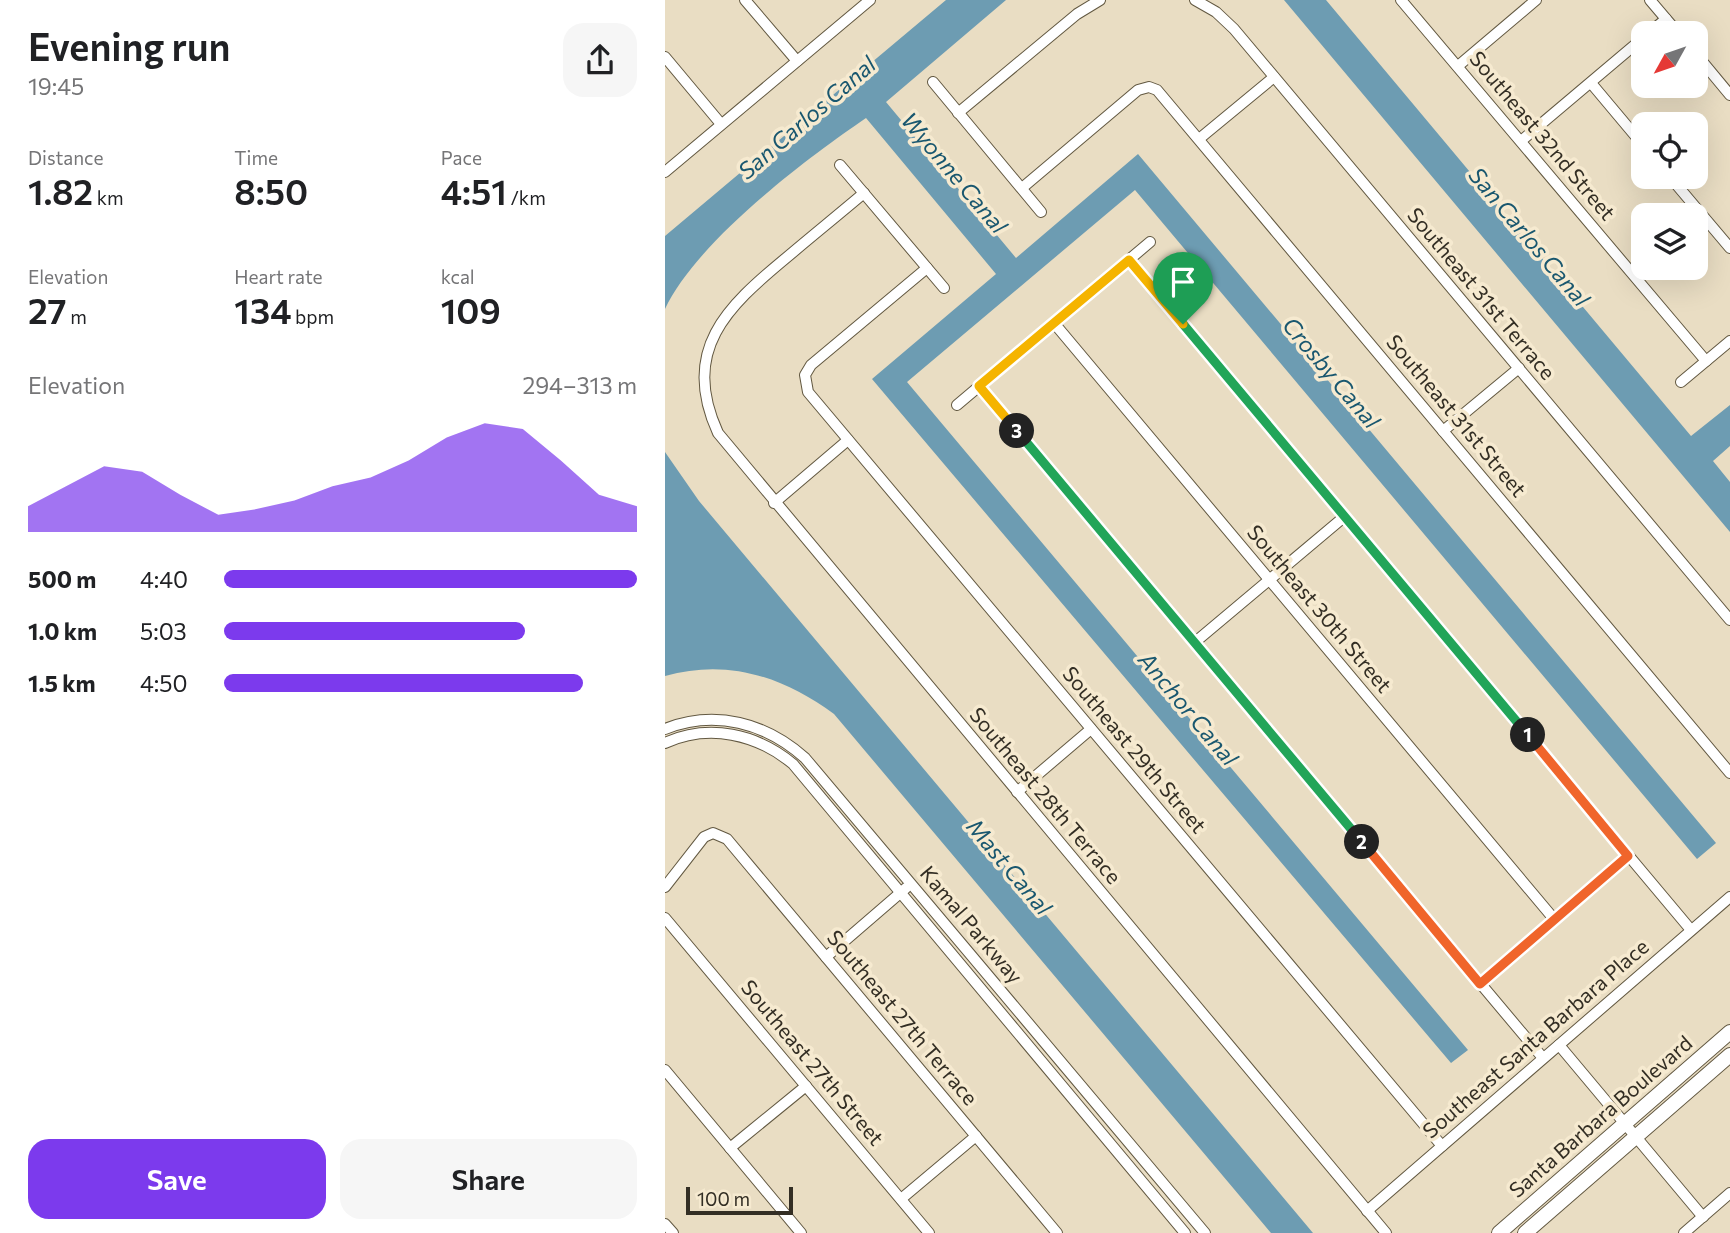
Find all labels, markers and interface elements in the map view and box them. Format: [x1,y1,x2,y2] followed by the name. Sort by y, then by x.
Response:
[1631,21,1708,98] north arrow
[1631,21,1708,280] map controls
[28,22,231,69] text: Evening run
[563,23,637,97] button: share
[1465,46,1621,224] street label: Southeast 32nd Street
[732,49,882,185] water label: San Carlos Canal
[28,72,84,100] text: 19:45
[896,106,1014,240] water label: Wyonne Canal
[1631,112,1708,189] button: locate
[28,146,104,169] text: Distance
[234,146,278,169] text: Time
[441,146,482,169] text: Pace
[1463,161,1597,313] water label: San Carlos Canal
[28,169,93,212] text: 1.82
[234,169,308,212] text: 8:50
[441,169,507,212] text: 4:51
[93,186,124,209] text: km
[507,186,546,209] text: /km
[1403,202,1561,384] street label: Southeast 31st Terrace
[1631,203,1708,280] button: layers
[1153,252,1213,324] pin
[1164,263,1202,301] icon: arrive
[28,265,108,288] text: Elevation
[234,265,323,288] text: Heart rate
[441,265,475,288] text: kcal
[28,288,67,331] text: 27
[234,288,291,331] text: 134
[441,288,501,331] text: 109
[67,305,87,328] text: m
[291,305,334,328] text: bpm
[1277,311,1387,435] water label: Crosby Canal
[1382,329,1532,501] street label: Southeast 31st Street
[28,371,125,399] text: Elevation
[522,371,637,399] text: 294–313 m
[999,414,1035,448] pin: 3
[1011,419,1022,442] text: 3
[1243,519,1398,697] street label: Southeast 30th Street
[28,565,96,593] text: 500 m
[140,565,188,593] text: 4:40
[28,617,97,645] text: 1.0 km
[140,617,187,645] text: 5:03
[1132,645,1245,772] water label: Anchor Canal
[1058,661,1212,837] street label: Southeast 29th Street
[28,669,96,697] text: 1.5 km
[140,669,187,697] text: 4:50
[965,702,1127,888] street label: Southeast 28th Terrace
[1511,718,1545,752] pin: 1
[1523,723,1532,746] text: 1
[961,813,1059,921] water label: Mast Canal
[1345,824,1379,860] pin: 2
[1356,830,1367,853] text: 2
[916,860,1029,988] street label: Kamal Parkway
[823,924,984,1110] street label: Southeast 27th Terrace
[1417,933,1653,1143] street label: Southeast Santa Barbara Place
[737,974,890,1150] street label: Southeast 27th Street
[1503,1030,1697,1202] street label: Santa Barbara Boulevard
[28,1139,326,1219] button: Save
[340,1139,637,1219] button: Share
[686,1184,793,1216] scale bar
[697,1187,750,1210] text: 100 m

